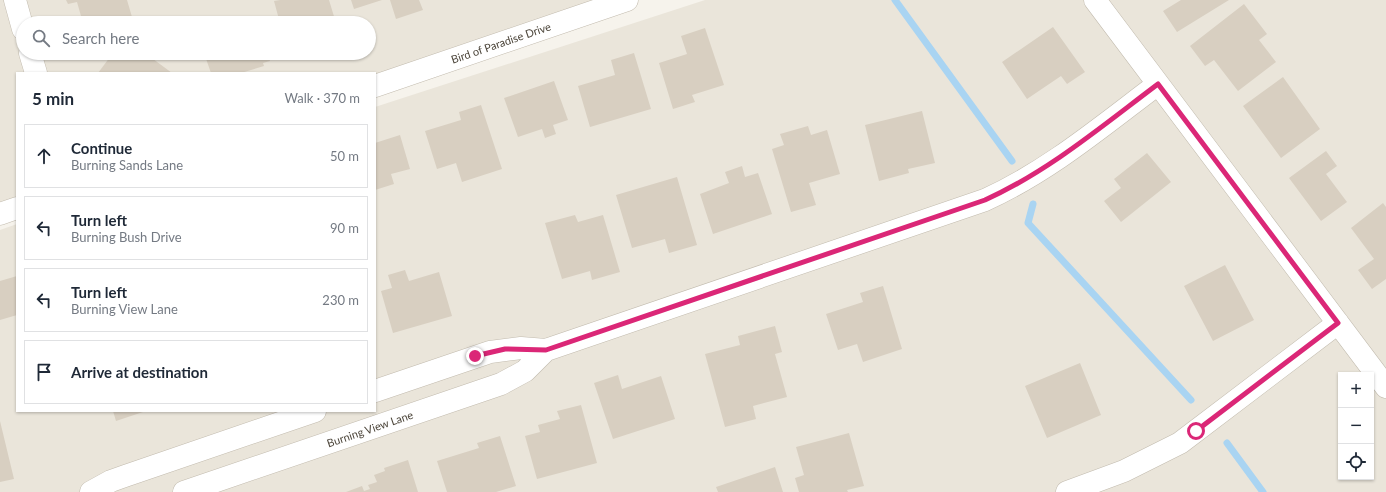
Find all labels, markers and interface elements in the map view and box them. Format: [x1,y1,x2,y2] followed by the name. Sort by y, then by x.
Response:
[16,16,376,60] search box
[449,19,553,66] street label: Bird of Paradise Drive
[30,27,52,49] icon: search
[62,29,139,47] text: Search here
[32,88,74,109] text: 5 min
[284,90,360,106] text: Walk · 370 m
[71,139,132,157] text: Continue
[33,145,55,167] icon: ahead
[330,148,359,164] text: 50 m
[71,157,183,173] text: Burning Sands Lane
[71,211,127,229] text: Turn left
[33,217,55,239] icon: left
[330,220,359,236] text: 90 m
[71,229,182,245] text: Burning Bush Drive
[71,283,127,301] text: Turn left
[33,289,55,311] icon: left
[322,292,359,308] text: 230 m
[71,301,178,317] text: Burning View Lane
[466,347,484,365] route end
[33,361,55,383] icon: arrive
[71,363,208,381] text: Arrive at destination
[1338,372,1374,480] map controls
[1338,372,1374,408] button: +
[325,408,415,449] street label: Burning View Lane
[1338,408,1374,444] button: −
[1187,422,1205,440] route start
[1338,444,1374,480] button: locate

